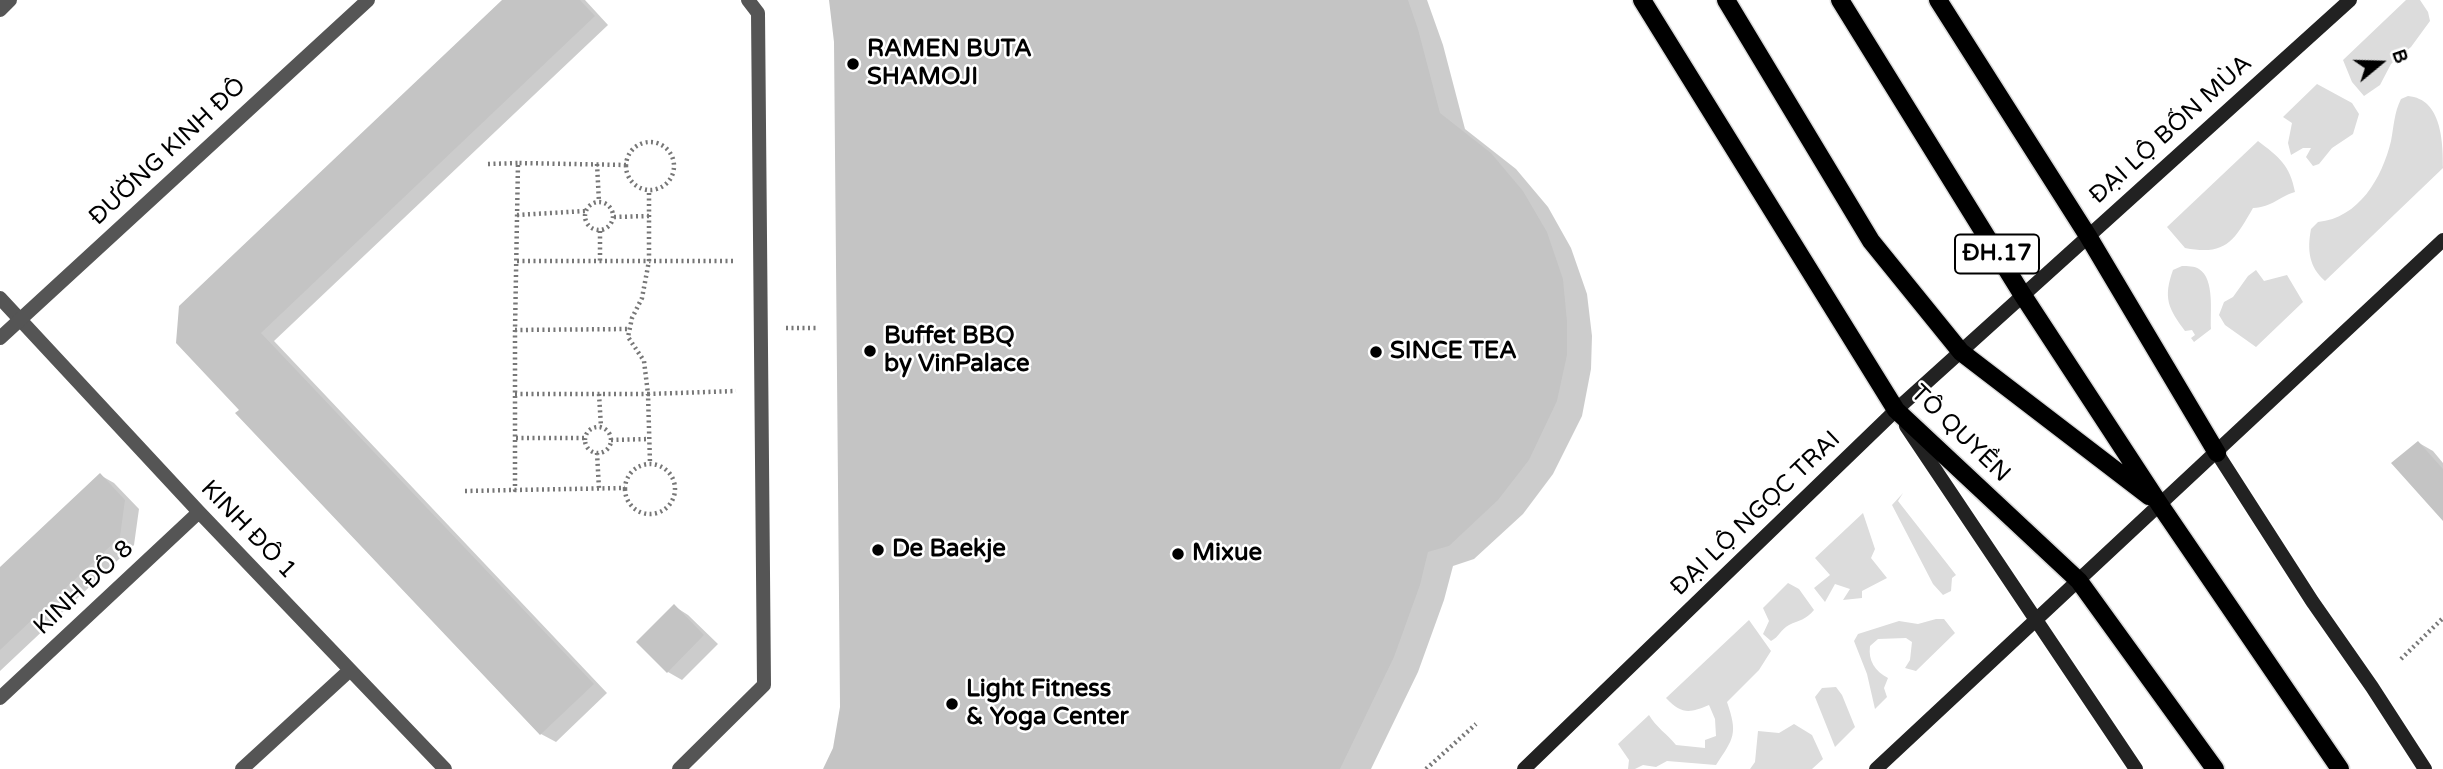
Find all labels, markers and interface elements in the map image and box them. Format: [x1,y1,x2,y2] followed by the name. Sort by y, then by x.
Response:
[2345,28,2415,98] north arrow
[867,36,1032,92] place label: RAMEN BUTA SHAMOJI
[2387,46,2412,66] text: B
[2084,49,2258,211] street label: ĐẠI LỘ BỐN MÙA
[845,56,861,72] marker: RAMEN BUTA SHAMOJI
[84,72,252,232] street label: ĐƯỜNG KINH ĐÔ
[1955,234,2039,274] road number: ĐH.17
[884,323,1030,379] place label: Buffet BBQ by VinPalace
[1390,338,1517,366] place label: SINCE TEA
[862,343,878,359] marker: Buffet BBQ by VinPalace
[1368,344,1384,360] marker: SINCE TEA
[1904,379,2016,489] street label: TÔ QUYỀN
[1665,426,1847,602] street label: ĐẠI LỘ NGỌC TRAI
[194,475,302,585] street label: KINH ĐÔ 1
[28,535,140,641] street label: KINH ĐÔ 8
[892,536,1006,564] place label: De Baekje
[1192,540,1262,568] place label: Mixue
[870,542,886,558] marker: De Baekje
[1170,546,1186,562] marker: Mixue
[966,676,1129,732] place label: Light Fitness & Yoga Center
[944,696,960,712] marker: Light Fitness & Yoga Center

